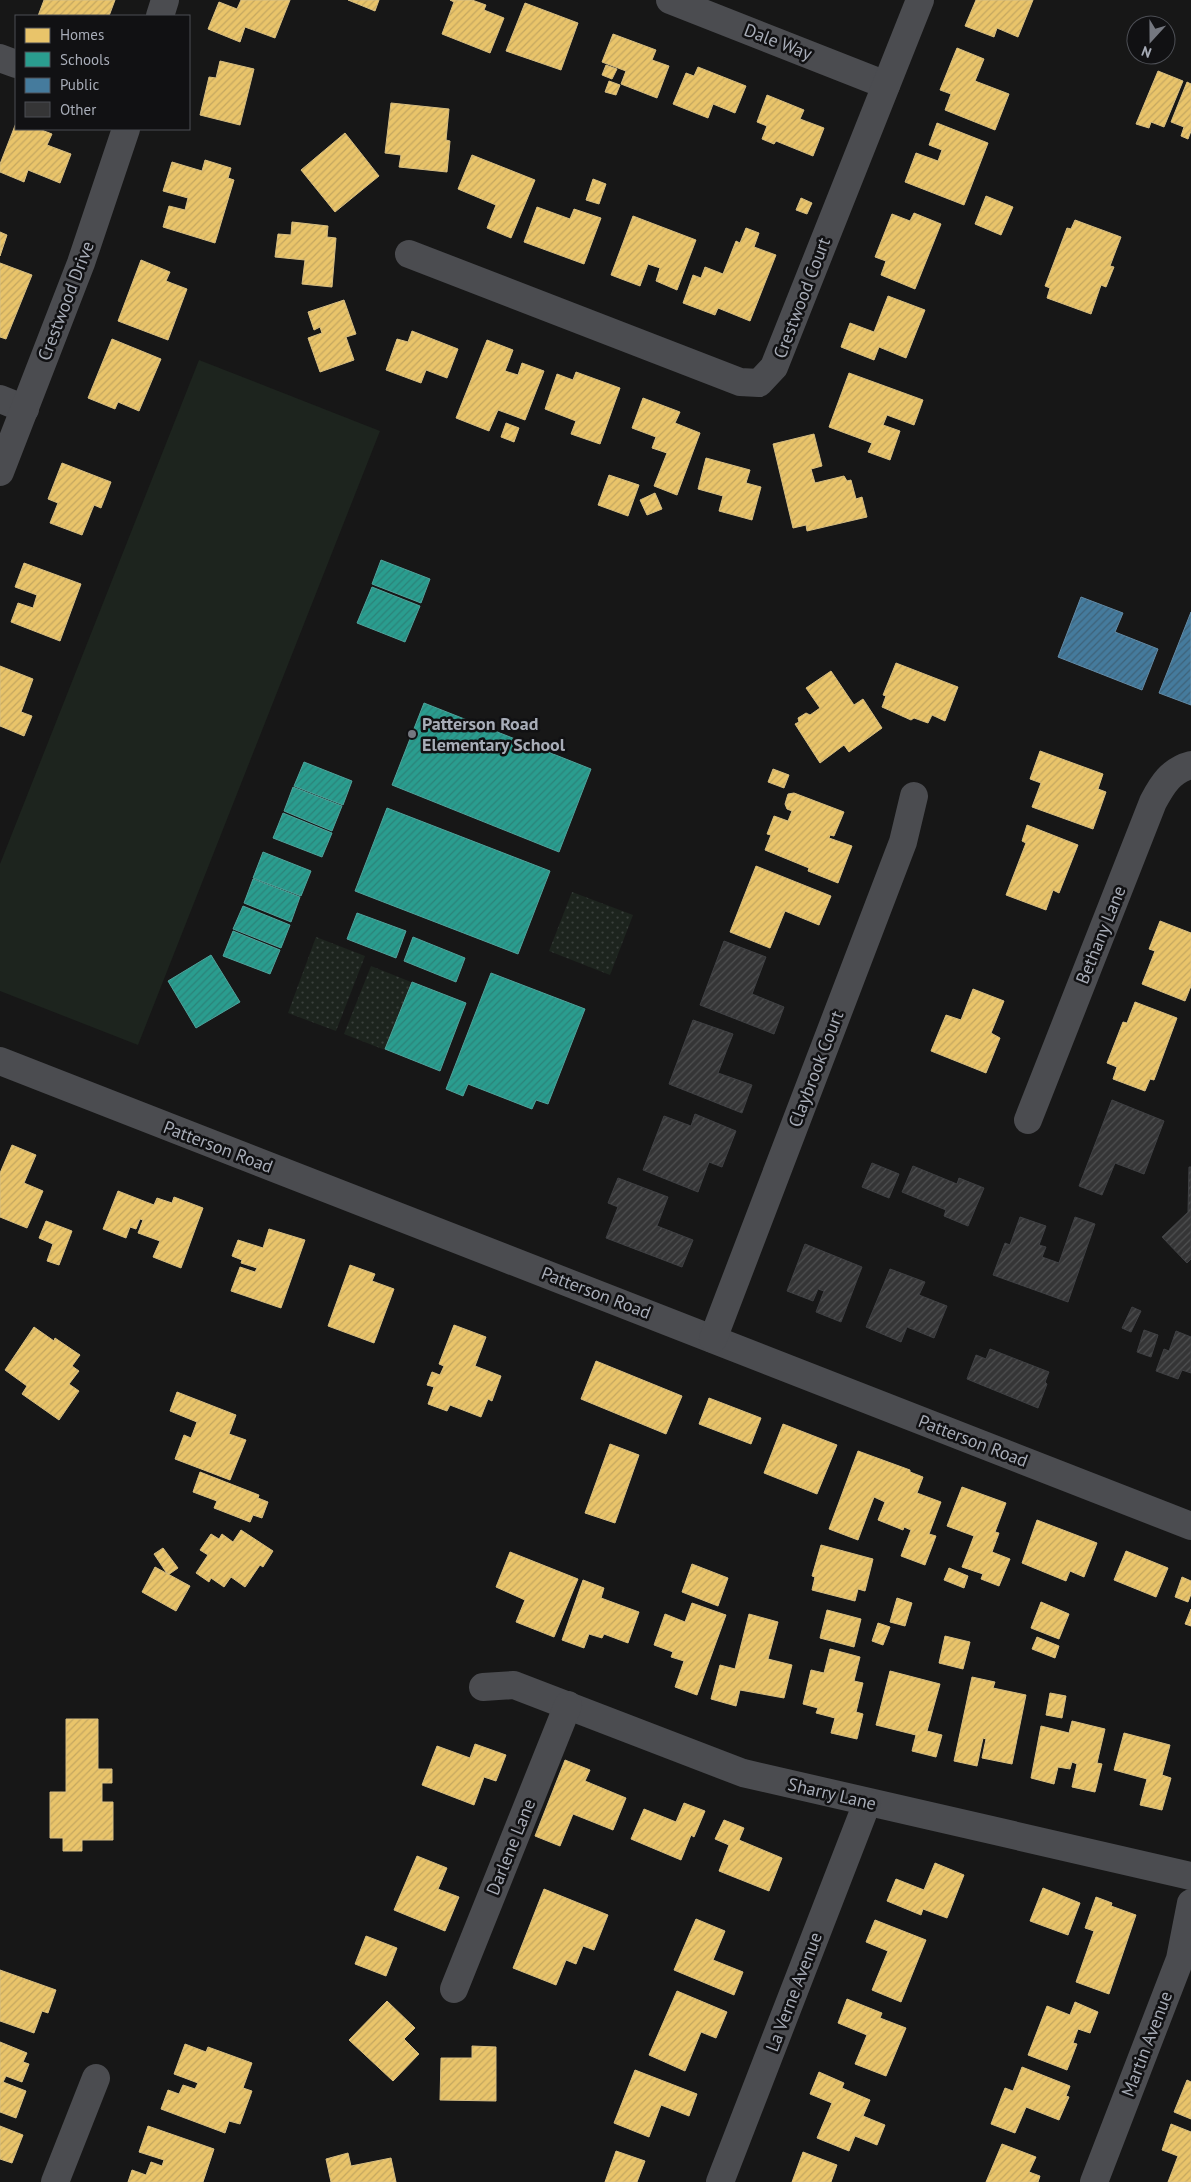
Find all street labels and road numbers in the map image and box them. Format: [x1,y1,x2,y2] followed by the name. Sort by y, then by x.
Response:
[741,18,816,65] street label: Dale Way
[768,234,835,361] street label: Crestwood Court
[32,238,99,364] street label: Crestwood Drive
[1070,882,1131,987] street label: Bethany Lane
[783,1007,848,1130] street label: Claybrook Court
[160,1115,276,1178] street label: Patterson Road
[538,1261,654,1324] street label: Patterson Road
[915,1409,1031,1472] street label: Patterson Road
[786,1772,879,1815] street label: Sharry Lane
[481,1795,540,1898] street label: Darlene Lane
[760,1929,827,2055] street label: La Verne Avenue
[1116,1988,1177,2100] street label: Martin Avenue

